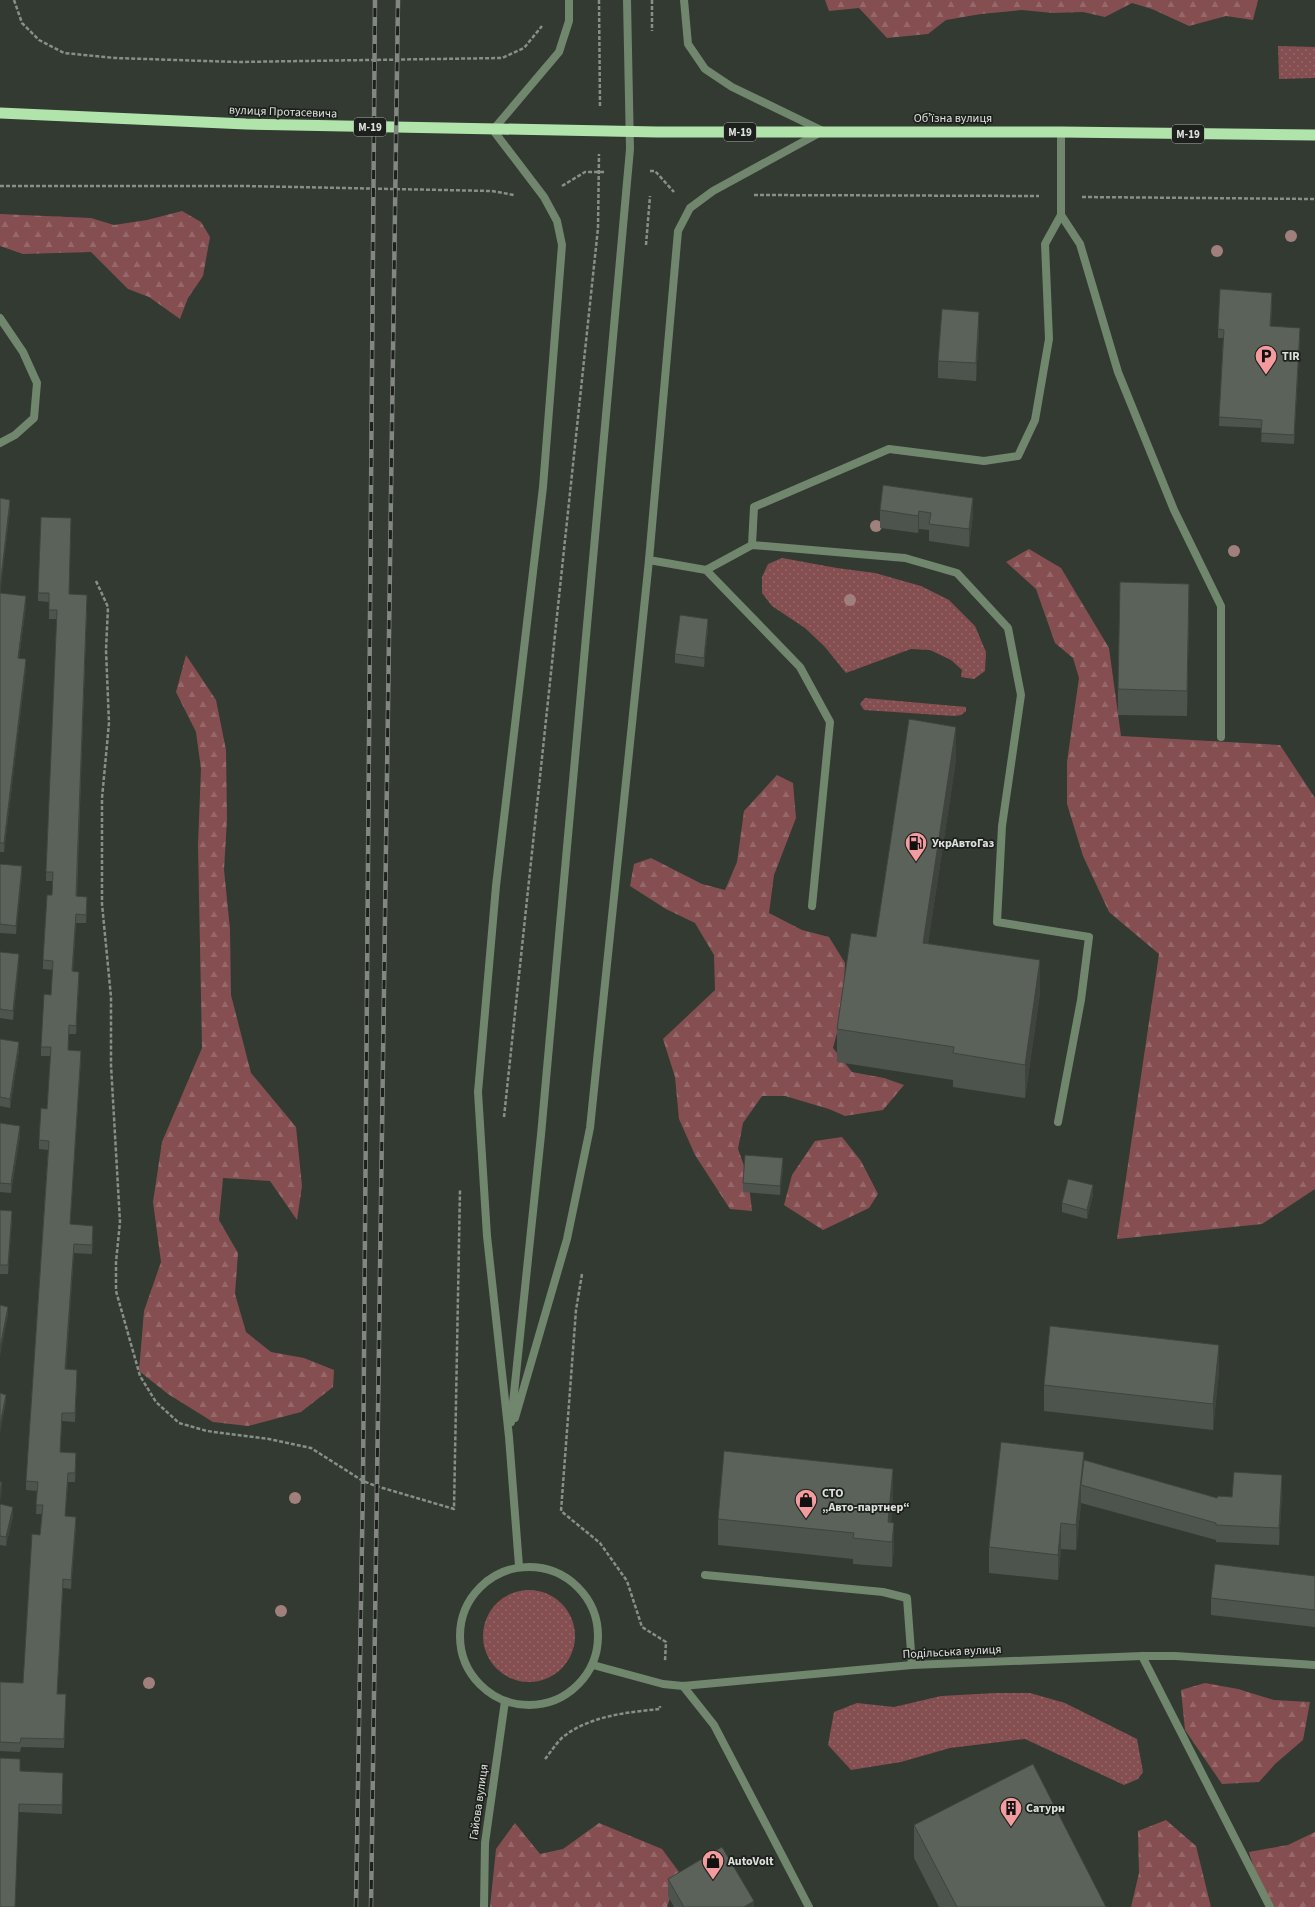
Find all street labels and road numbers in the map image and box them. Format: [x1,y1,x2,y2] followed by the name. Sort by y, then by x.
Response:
[229,102,337,122] street label: вулиця Протасевича
[914,110,992,127] street label: Обʼїзна вулиця
[354,118,386,136] road number: М-19
[724,123,756,141] road number: М-19
[1172,125,1204,143] road number: М-19
[902,1641,1002,1663] street label: Подільська вулиця
[465,1763,493,1841] street label: Гайова вулиця

